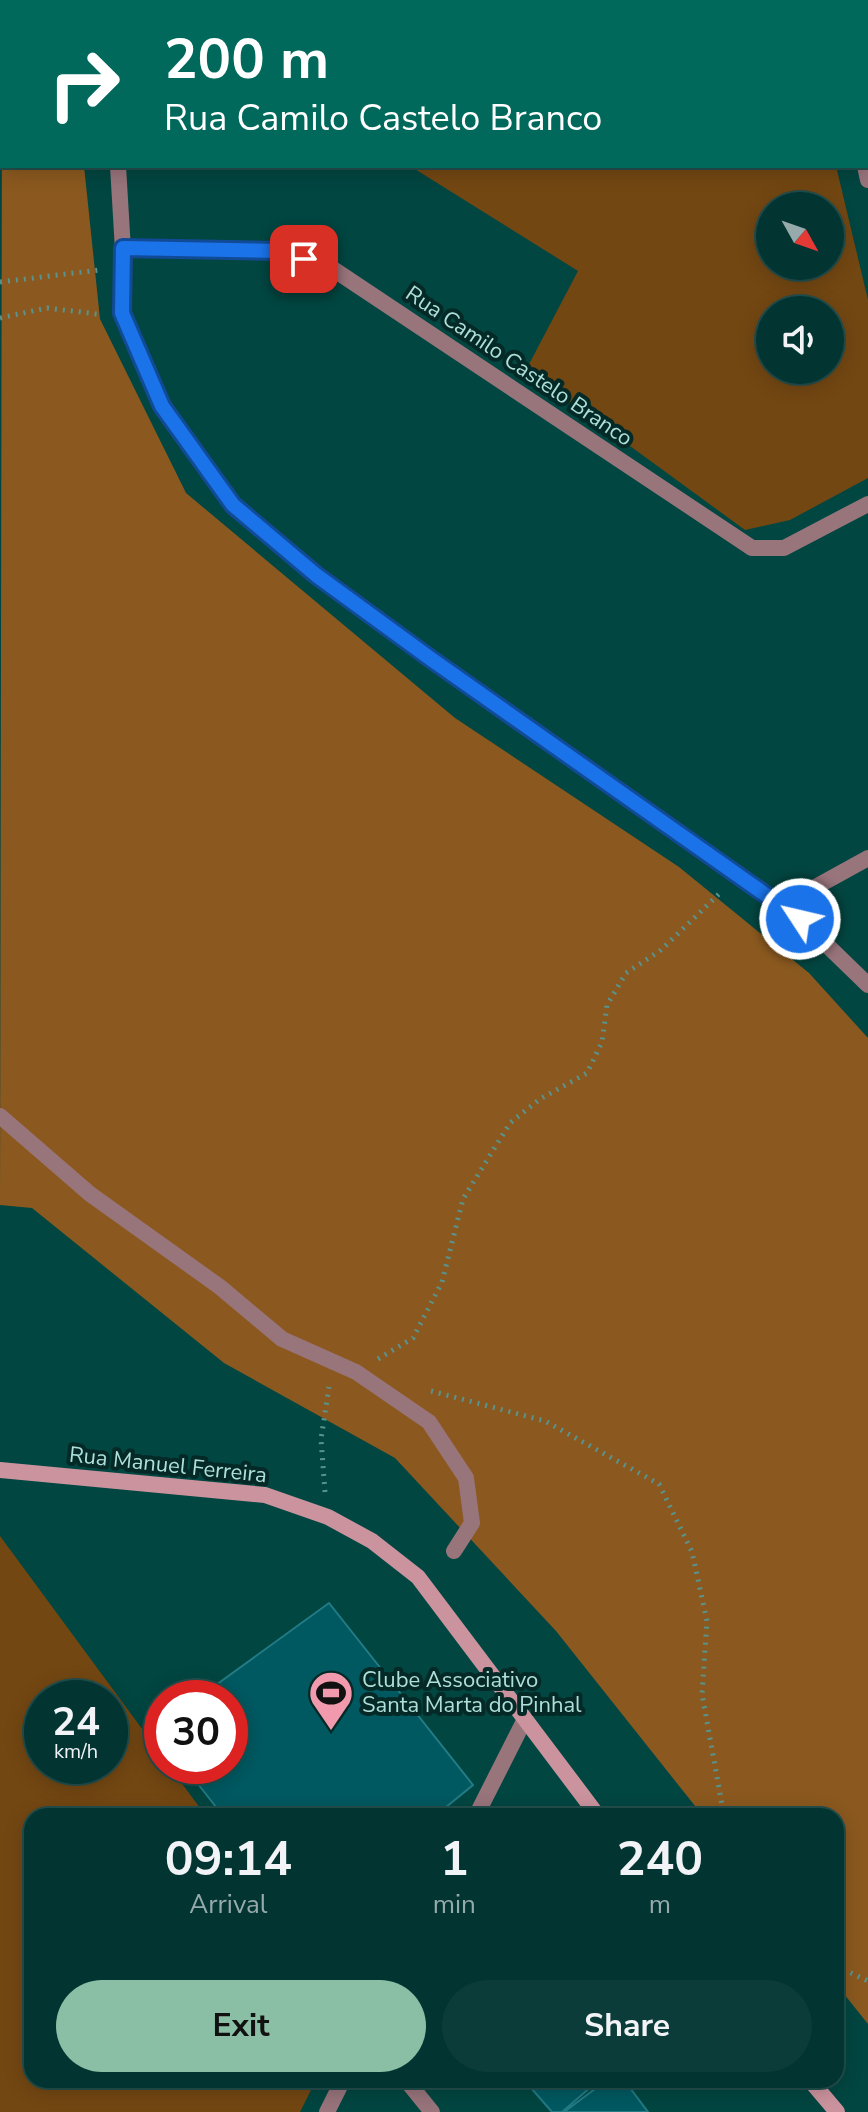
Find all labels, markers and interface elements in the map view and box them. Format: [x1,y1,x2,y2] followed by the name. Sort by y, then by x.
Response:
[164,21,329,98] text: 200 m
[32,32,136,136] icon: right
[164,94,602,143] text: Rua Camilo Castelo Branco
[756,192,844,280] north arrow
[756,192,844,384] map controls
[270,225,338,293] pin
[282,237,326,281] icon: arrive
[400,279,638,453] street label: Rua Camilo Castelo Branco
[756,296,844,384] button: sound
[758,877,842,961] position arrow
[68,1440,268,1490] street label: Rua Manuel Ferreira
[362,1665,582,1720] place label: Clube Associativo Santa Marta do Pinhal
[307,1669,355,1732] sports icon: Clube Associativo Santa Marta do Pinhal
[144,1680,248,1784] speed limit sign: 30
[52,1695,100,1749] text: 24
[54,1738,98,1765] text: km/h
[165,1826,292,1892] text: 09:14
[440,1826,469,1892] text: 1
[617,1826,703,1892] text: 240
[189,1887,268,1922] text: Arrival
[433,1887,476,1922] text: min
[649,1887,671,1922] text: m
[56,1980,426,2072] button: Exit
[442,1980,812,2072] button: Share

